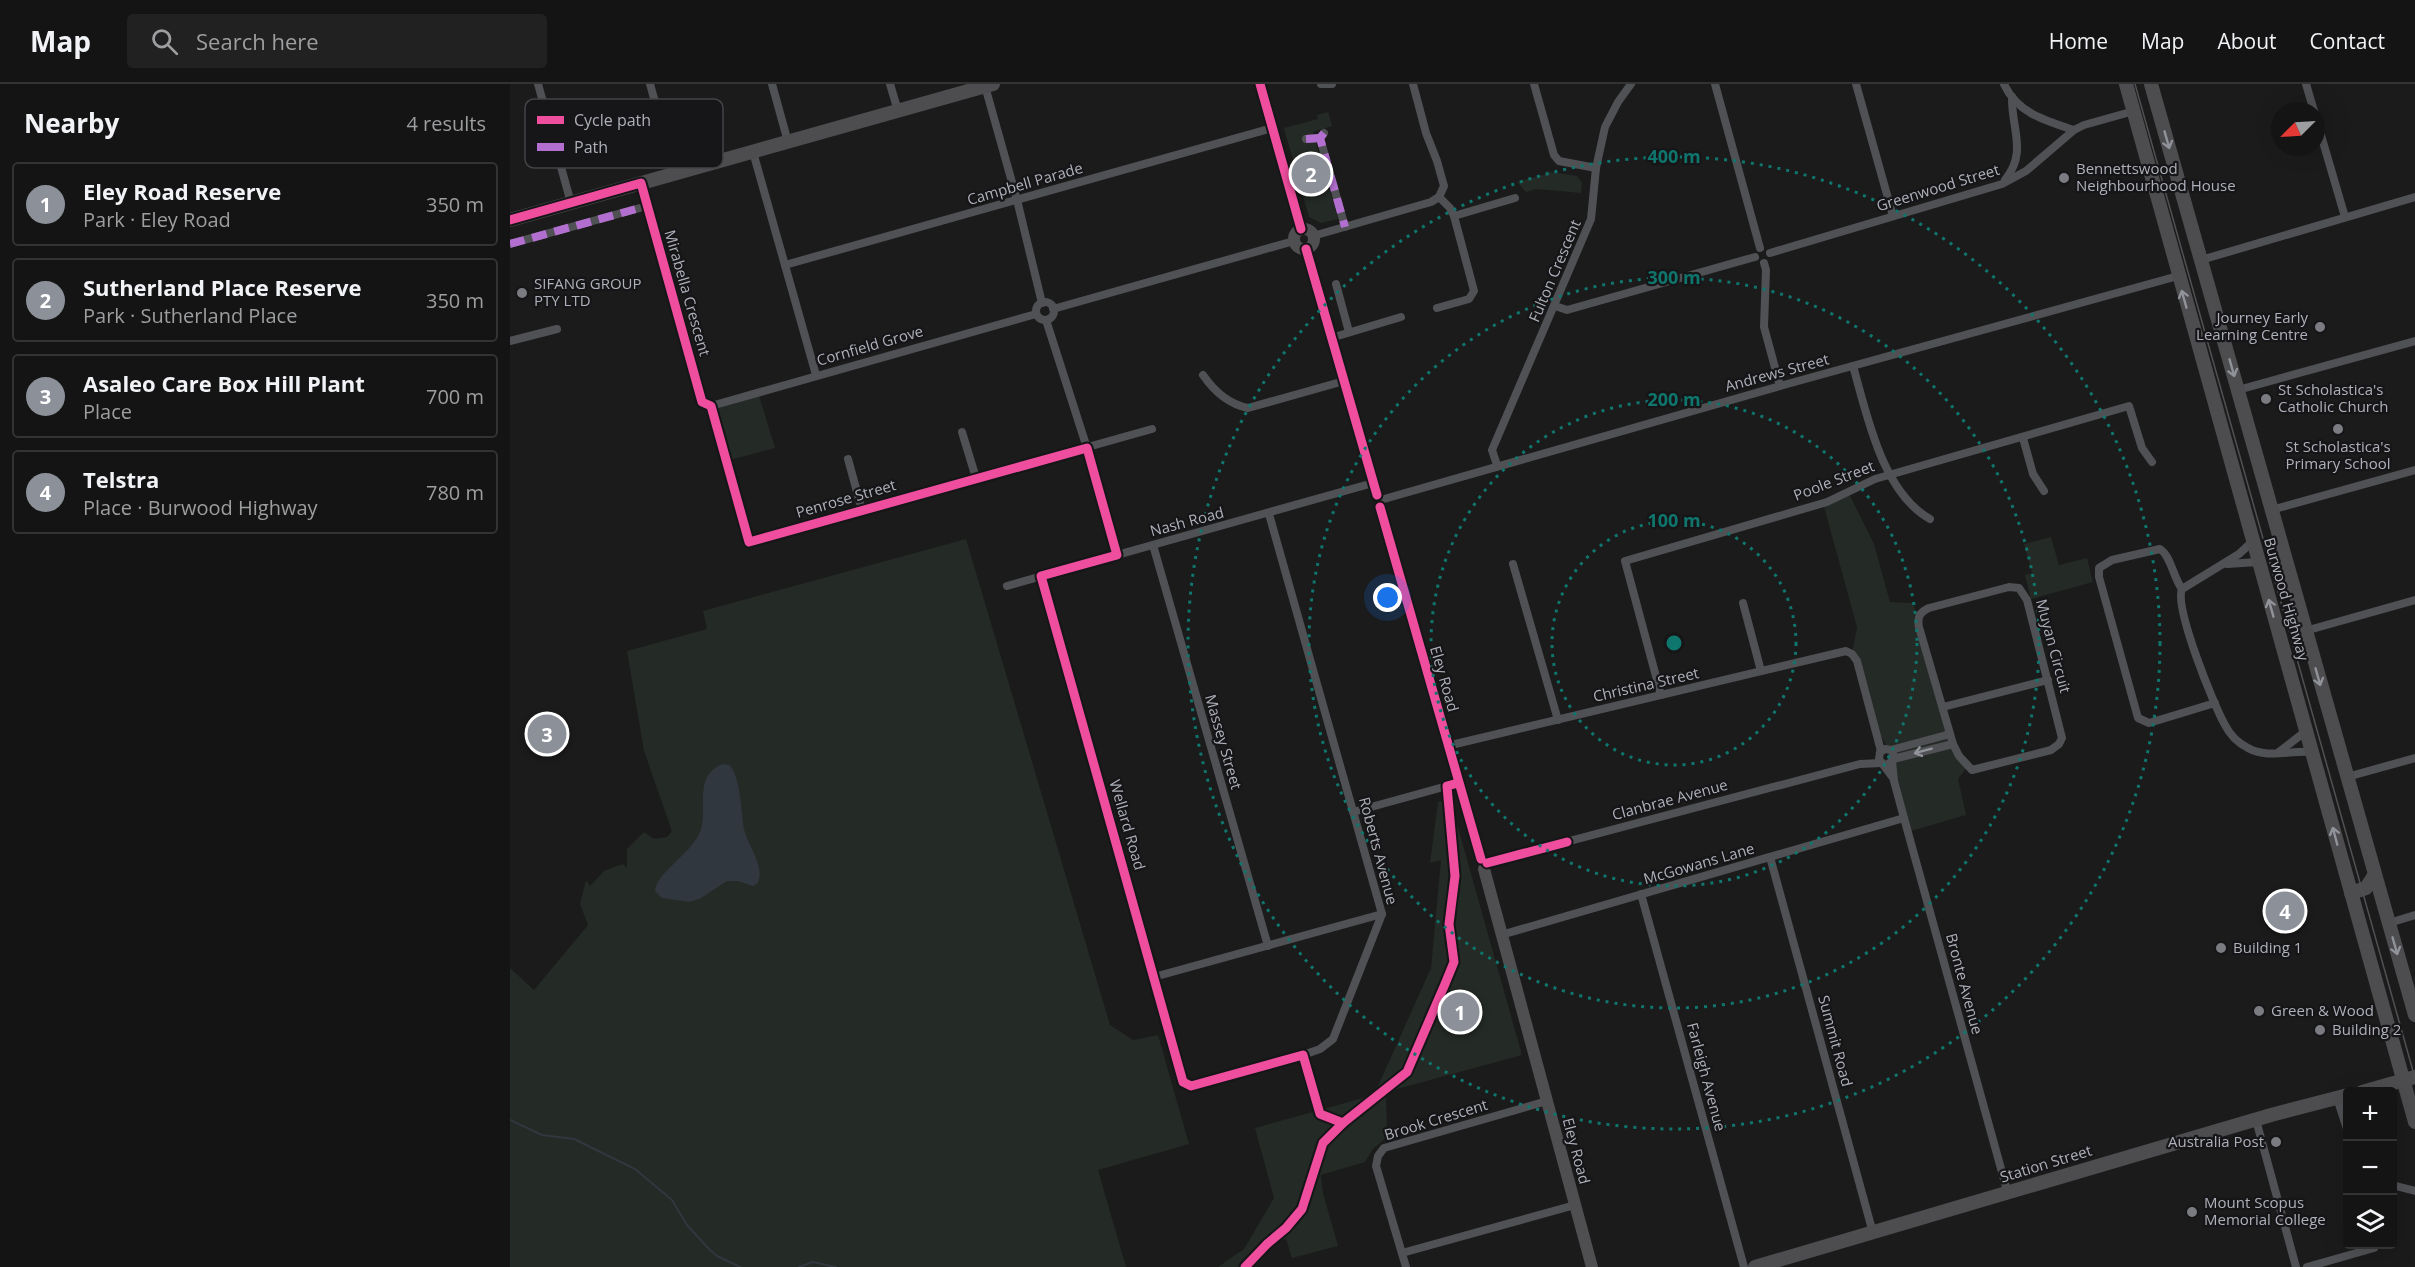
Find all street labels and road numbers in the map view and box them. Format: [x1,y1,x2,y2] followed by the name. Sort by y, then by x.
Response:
[965,157,1085,209] street label: Campbell Parade
[1874,159,2002,215] street label: Greenwood Street
[1523,216,1585,325] street label: Fulton Crescent
[660,227,716,358] street label: Mirabella Crescent
[814,320,925,370] street label: Cornfield Grove
[1722,349,1831,396] street label: Andrews Street
[1790,455,1877,505] street label: Poole Street
[793,474,898,522] street label: Penrose Street
[1148,502,1226,540] street label: Nash Road
[2260,535,2314,663] street label: Burwood Highway
[2032,597,2076,695] street label: Muyan Circuit
[1426,643,1464,714] street label: Eley Road
[1591,662,1701,706] street label: Christina Street
[1201,692,1247,792] street label: Massey Street
[1610,774,1730,824] street label: Clanbrae Avenue
[1106,777,1150,872] street label: Wellard Road
[1355,795,1403,907] street label: Roberts Avenue
[1641,838,1757,888] street label: McGowans Lane
[1942,931,1988,1037] street label: Bronte Avenue
[1814,993,1858,1089] street label: Summit Road
[1683,1020,1731,1133] street label: Farleigh Avenue
[1382,1094,1490,1144] street label: Brook Crescent
[1559,1115,1595,1186] street label: Eley Road
[1997,1140,2094,1187] street label: Station Street

